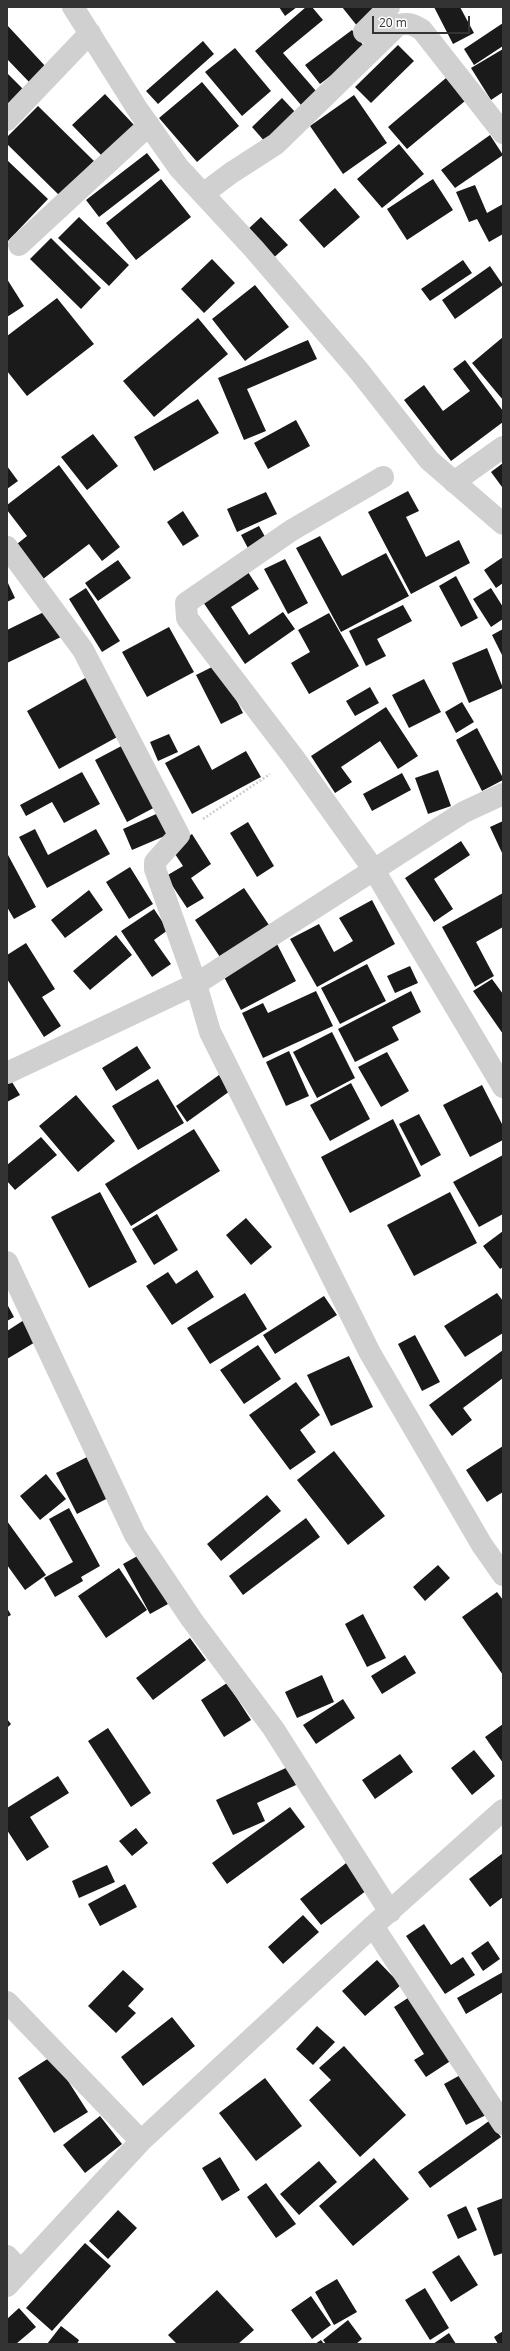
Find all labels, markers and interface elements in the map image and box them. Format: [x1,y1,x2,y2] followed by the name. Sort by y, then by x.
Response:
[374,8,472,34] scale bar
[379,14,407,31] text: 20 m

